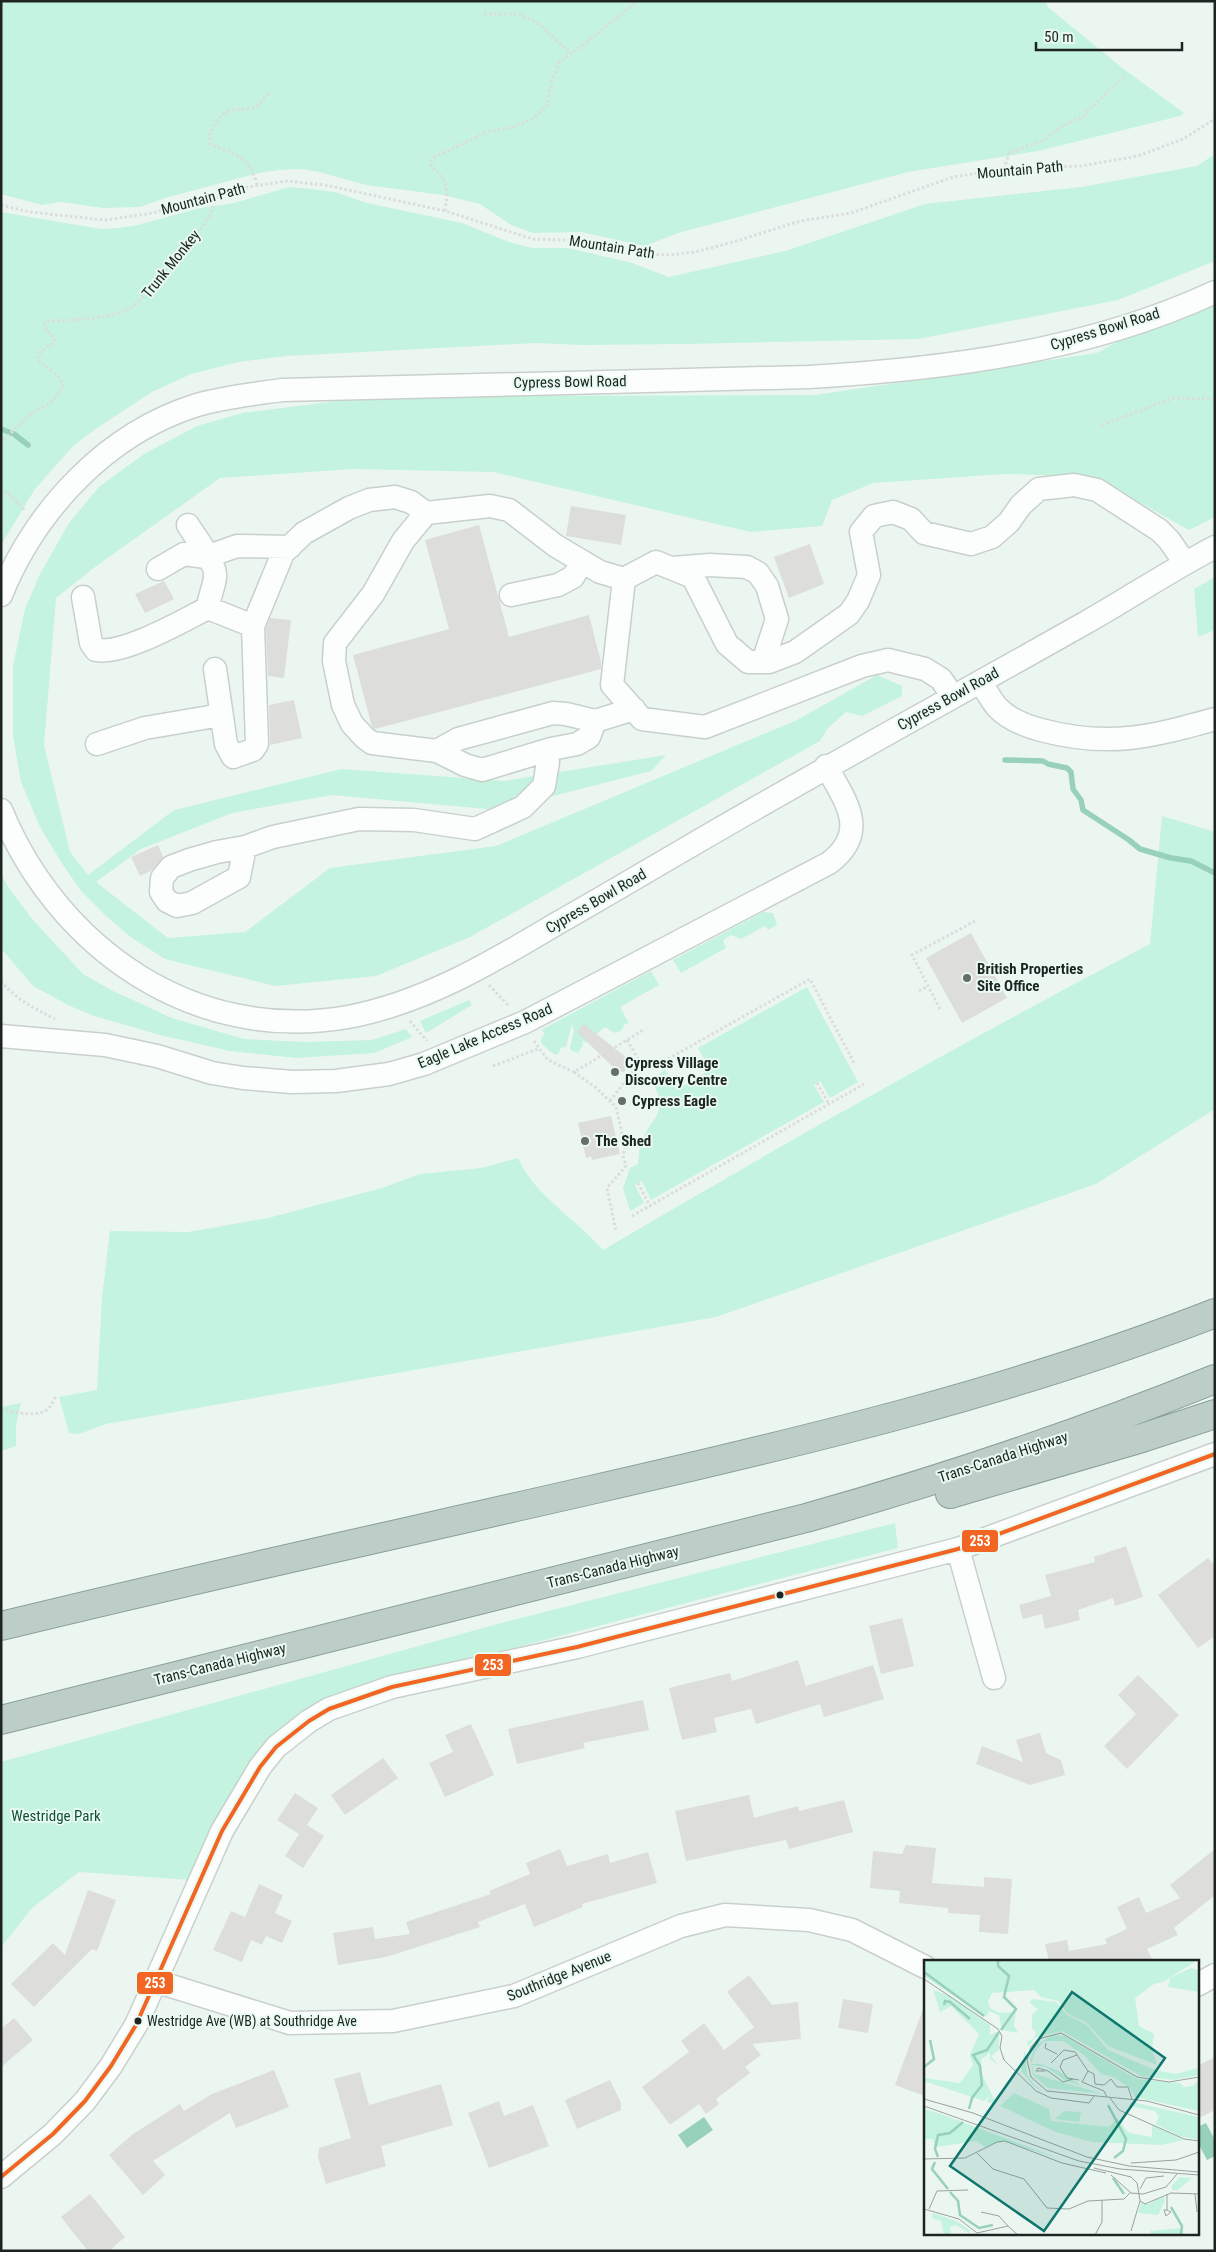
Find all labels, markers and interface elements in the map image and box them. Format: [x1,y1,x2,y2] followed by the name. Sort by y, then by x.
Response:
[1036,20,1182,52] scale bar
[1044,28,1074,46] text: 50 m
[976,157,1064,183] street label: Mountain Path
[159,179,247,219] street label: Mountain Path
[138,226,204,302] street label: Trunk Monkey
[568,231,656,263] street label: Mountain Path
[1048,304,1162,354] street label: Cypress Bowl Road
[513,372,627,392] street label: Cypress Bowl Road
[894,664,1002,734] street label: Cypress Bowl Road
[542,865,650,937] street label: Cypress Bowl Road
[977,960,1083,995] place label: British Properties Site Office
[961,972,973,984] marker: British Properties Site Office
[415,1000,555,1072] street label: Eagle Lake Access Road
[625,1054,727,1089] place label: Cypress Village Discovery Centre
[609,1066,621,1078] marker: Cypress Village Discovery Centre
[632,1092,717,1110] place label: Cypress Eagle
[616,1095,628,1107] marker: Cypress Eagle
[595,1132,651,1150] place label: The Shed
[579,1135,591,1147] marker: The Shed
[936,1428,1070,1486] street label: Trans-Canada Highway
[961,1529,999,1553] line badge: 253
[969,1533,991,1549] text: 253
[545,1542,681,1592] street label: Trans-Canada Highway
[775,1590,785,1600] unlabelled marker
[152,1639,288,1689] street label: Trans-Canada Highway
[474,1653,512,1677] line badge: 253
[482,1657,504,1673] text: 253
[11,1807,101,1825] park label: Westridge Park
[504,1947,614,2005] street label: Southridge Avenue
[924,1960,1198,2234] inset map
[136,1971,174,1995] line badge: 253
[144,1975,166,1991] text: 253
[147,2013,357,2030] place label: Westridge Ave (WB) at Southridge Ave
[133,2016,143,2026] marker: Westridge Ave (WB) at Southridge Ave

